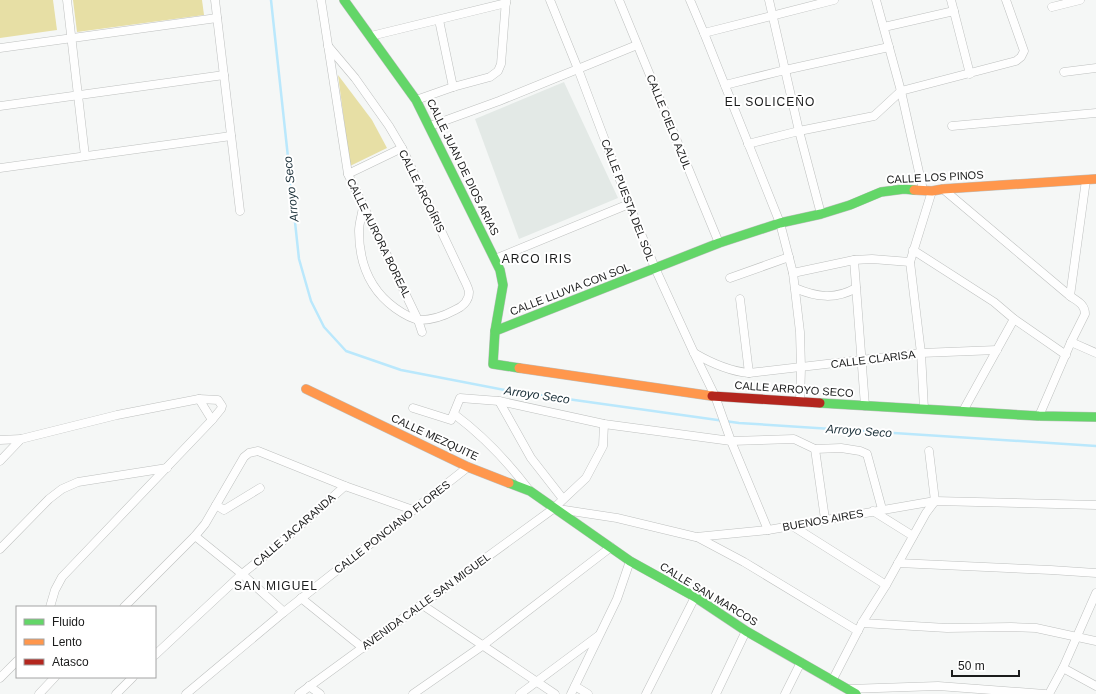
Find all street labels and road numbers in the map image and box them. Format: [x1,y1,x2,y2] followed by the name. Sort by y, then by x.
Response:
[644,73,694,171] street label: CALLE CIELO AZUL
[425,97,501,237] street label: CALLE JUAN DE DIOS ARIAS
[599,137,657,263] street label: CALLE PUESTA DEL SOL
[397,148,447,234] street label: CALLE ARCOÍRIS
[886,168,984,186] street label: CALLE LOS PINOS
[345,176,413,300] street label: CALLE AURORA BOREAL
[508,261,632,317] street label: CALLE LLUVIA CON SOL
[830,348,917,370] street label: CALLE CLARISA
[734,379,854,399] street label: CALLE ARROYO SECO
[390,412,480,462] street label: CALLE MEZQUITE
[332,478,452,576] street label: CALLE PONCIANO FLORES
[251,491,338,569] street label: CALLE JACARANDA
[782,507,864,533] street label: BUENOS AIRES
[359,550,493,652] street label: AVENIDA CALLE SAN MIGUEL
[658,560,760,628] street label: CALLE SAN MARCOS

